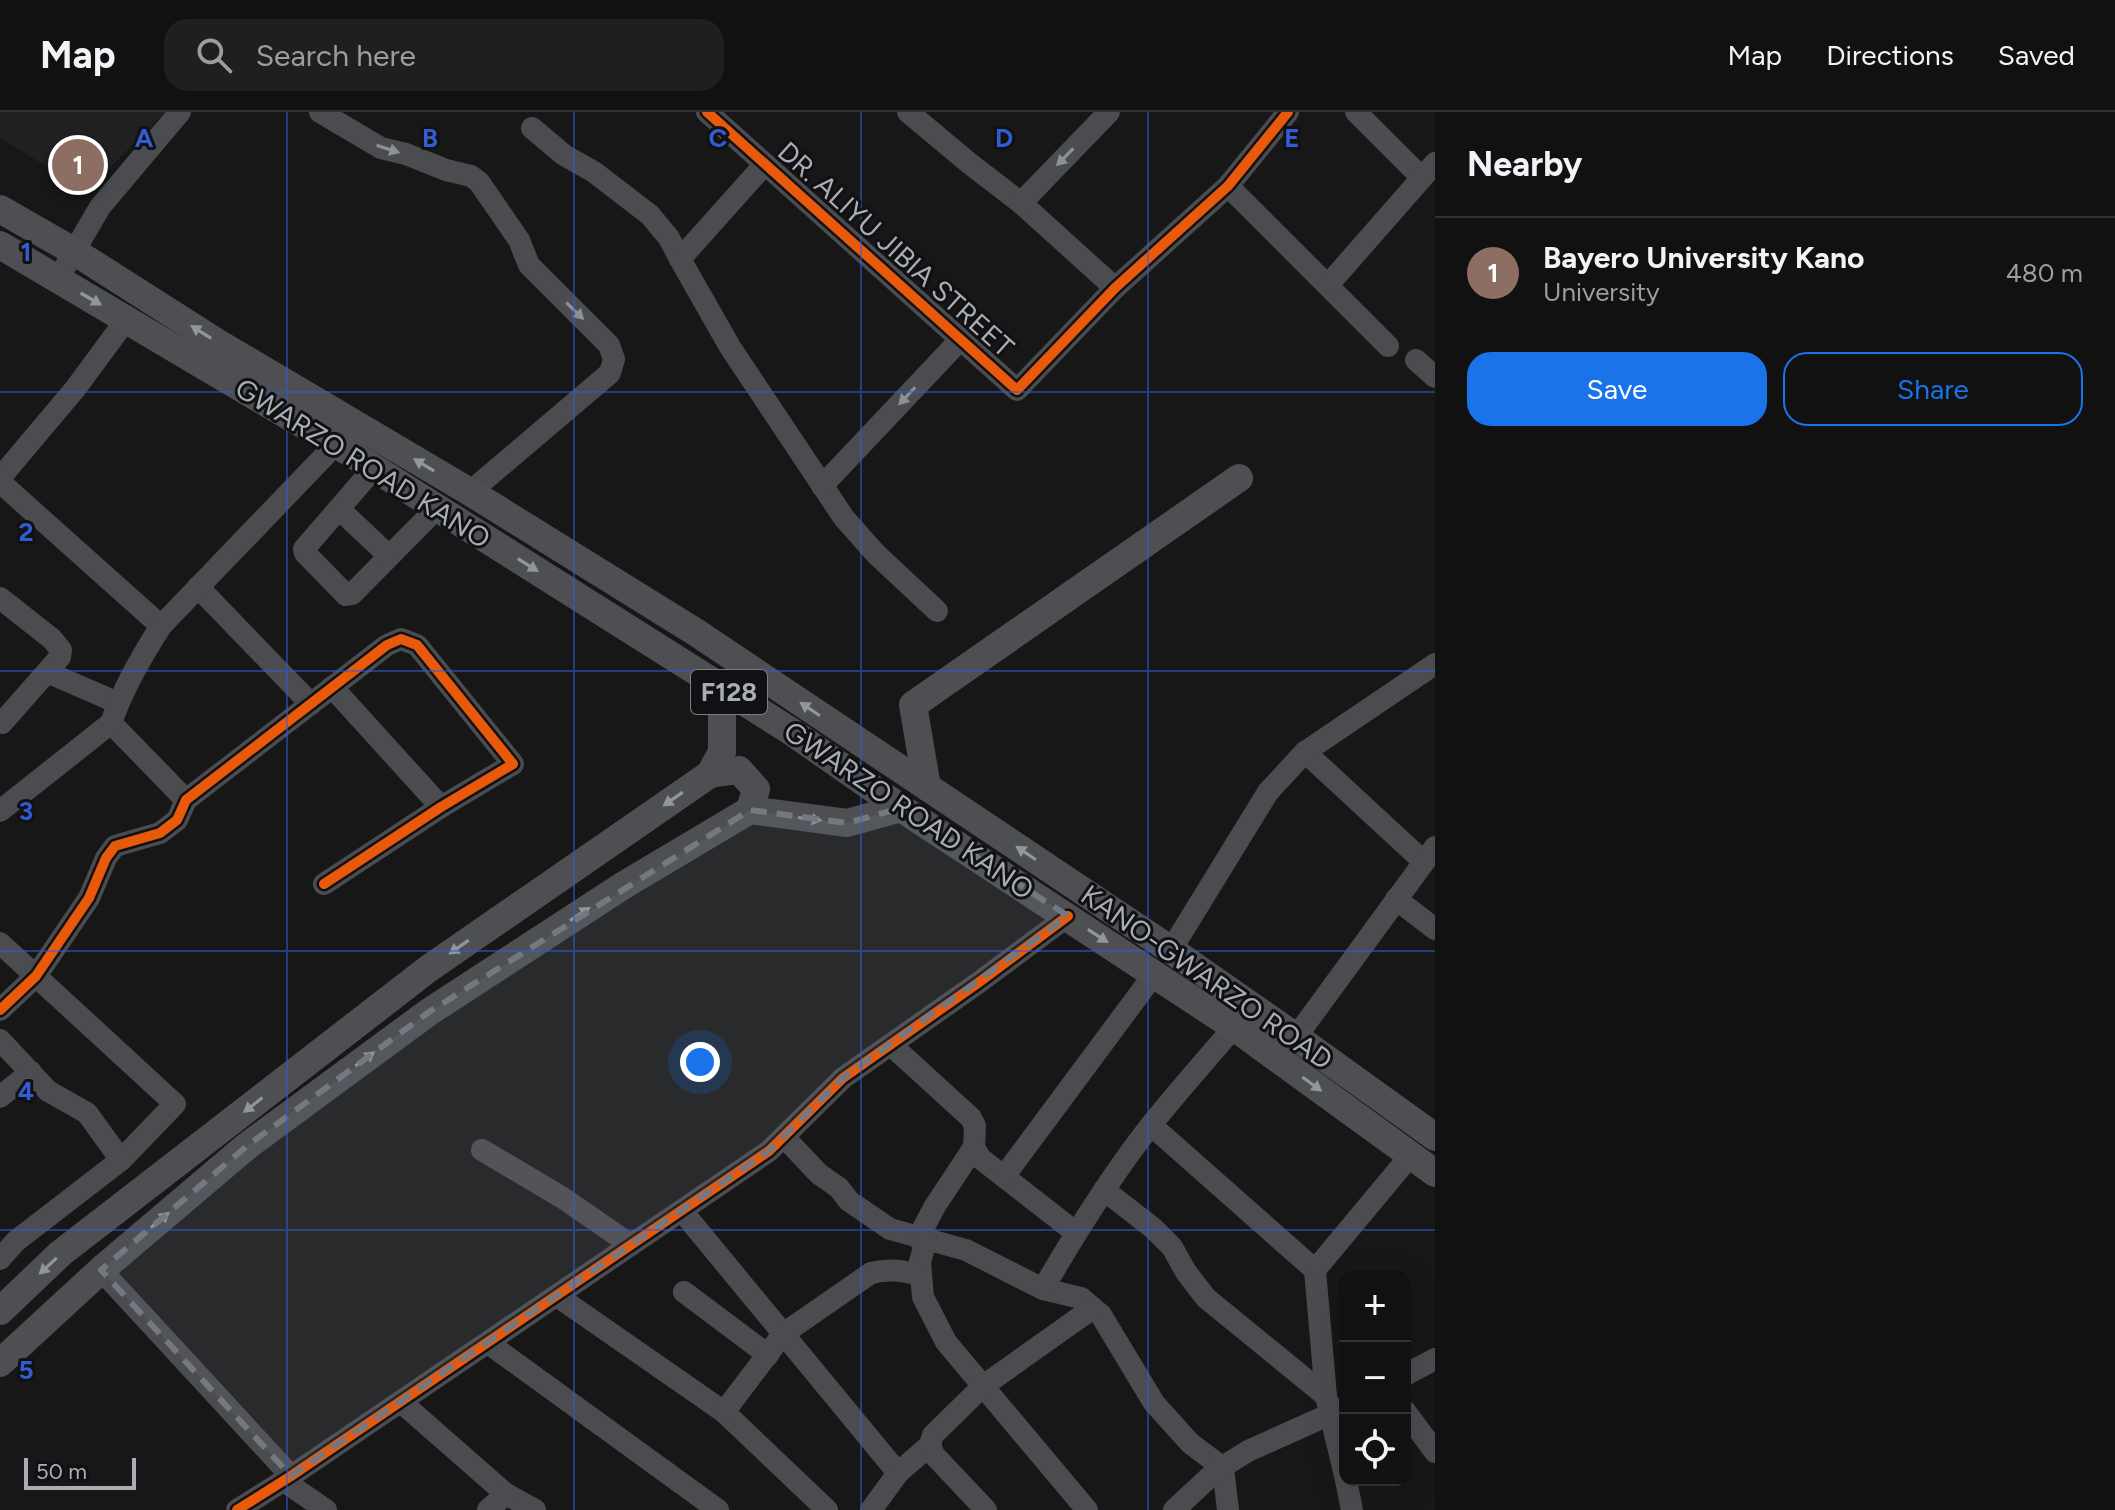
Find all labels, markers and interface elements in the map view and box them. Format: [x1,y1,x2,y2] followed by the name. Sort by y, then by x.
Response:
[164,19,724,91] search box
[40,32,116,78] text: Map
[192,33,236,77] icon: search
[256,37,416,74] text: Search here
[1728,38,1782,72] text: Map
[1826,38,1954,72] text: Directions
[1998,38,2075,72] text: Saved
[135,122,154,154] text: A
[422,122,438,154] text: B
[709,122,728,154] text: C
[1284,122,1300,154] text: E
[771,134,1021,364] street label: DR. ALIYU JIBIA STREET
[52,135,104,195] pin: 1
[376,143,400,155] one-way arrow
[1467,144,1582,185] text: Nearby
[1056,147,1075,166] one-way arrow
[21,236,31,268] text: 1
[1543,239,1864,276] text: Bayero University Kano
[1488,257,1498,289] text: 1
[2006,257,2083,289] text: 480 m
[1543,276,1660,308] text: University
[80,292,102,306] one-way arrow
[565,301,584,319] one-way arrow
[190,326,212,340] one-way arrow
[1467,352,1767,426] button: Save
[1783,352,2083,426] button: Share
[229,371,497,555] street label: GWARZO ROAD KANO
[899,386,917,405] one-way arrow
[413,458,435,472] one-way arrow
[18,516,34,548] text: 2
[518,557,539,572] one-way arrow
[691,670,767,714] road number: F128
[799,702,820,717] one-way arrow
[778,714,1040,906] street label: GWARZO ROAD KANO
[663,791,684,806] one-way arrow
[19,795,33,827] text: 3
[798,813,823,826] one-way arrow
[1015,846,1037,861] one-way arrow
[1075,877,1339,1077] street label: KANO-GWARZO ROAD
[569,907,591,921] one-way arrow
[1088,928,1109,943] one-way arrow
[449,939,470,954] one-way arrow
[680,1042,720,1082] your location
[354,1052,375,1068] one-way arrow
[18,1075,34,1107] text: 4
[1302,1075,1322,1091] one-way arrow
[243,1096,263,1113] one-way arrow
[150,1212,170,1229] one-way arrow
[39,1256,58,1274] one-way arrow
[1339,1270,1411,1486] map controls
[1339,1270,1411,1342] button: +
[1339,1342,1411,1414] button: −
[18,1354,34,1386] text: 5
[1339,1414,1411,1486] button: locate
[24,1454,136,1490] scale bar
[36,1458,87,1485] text: 50 m

